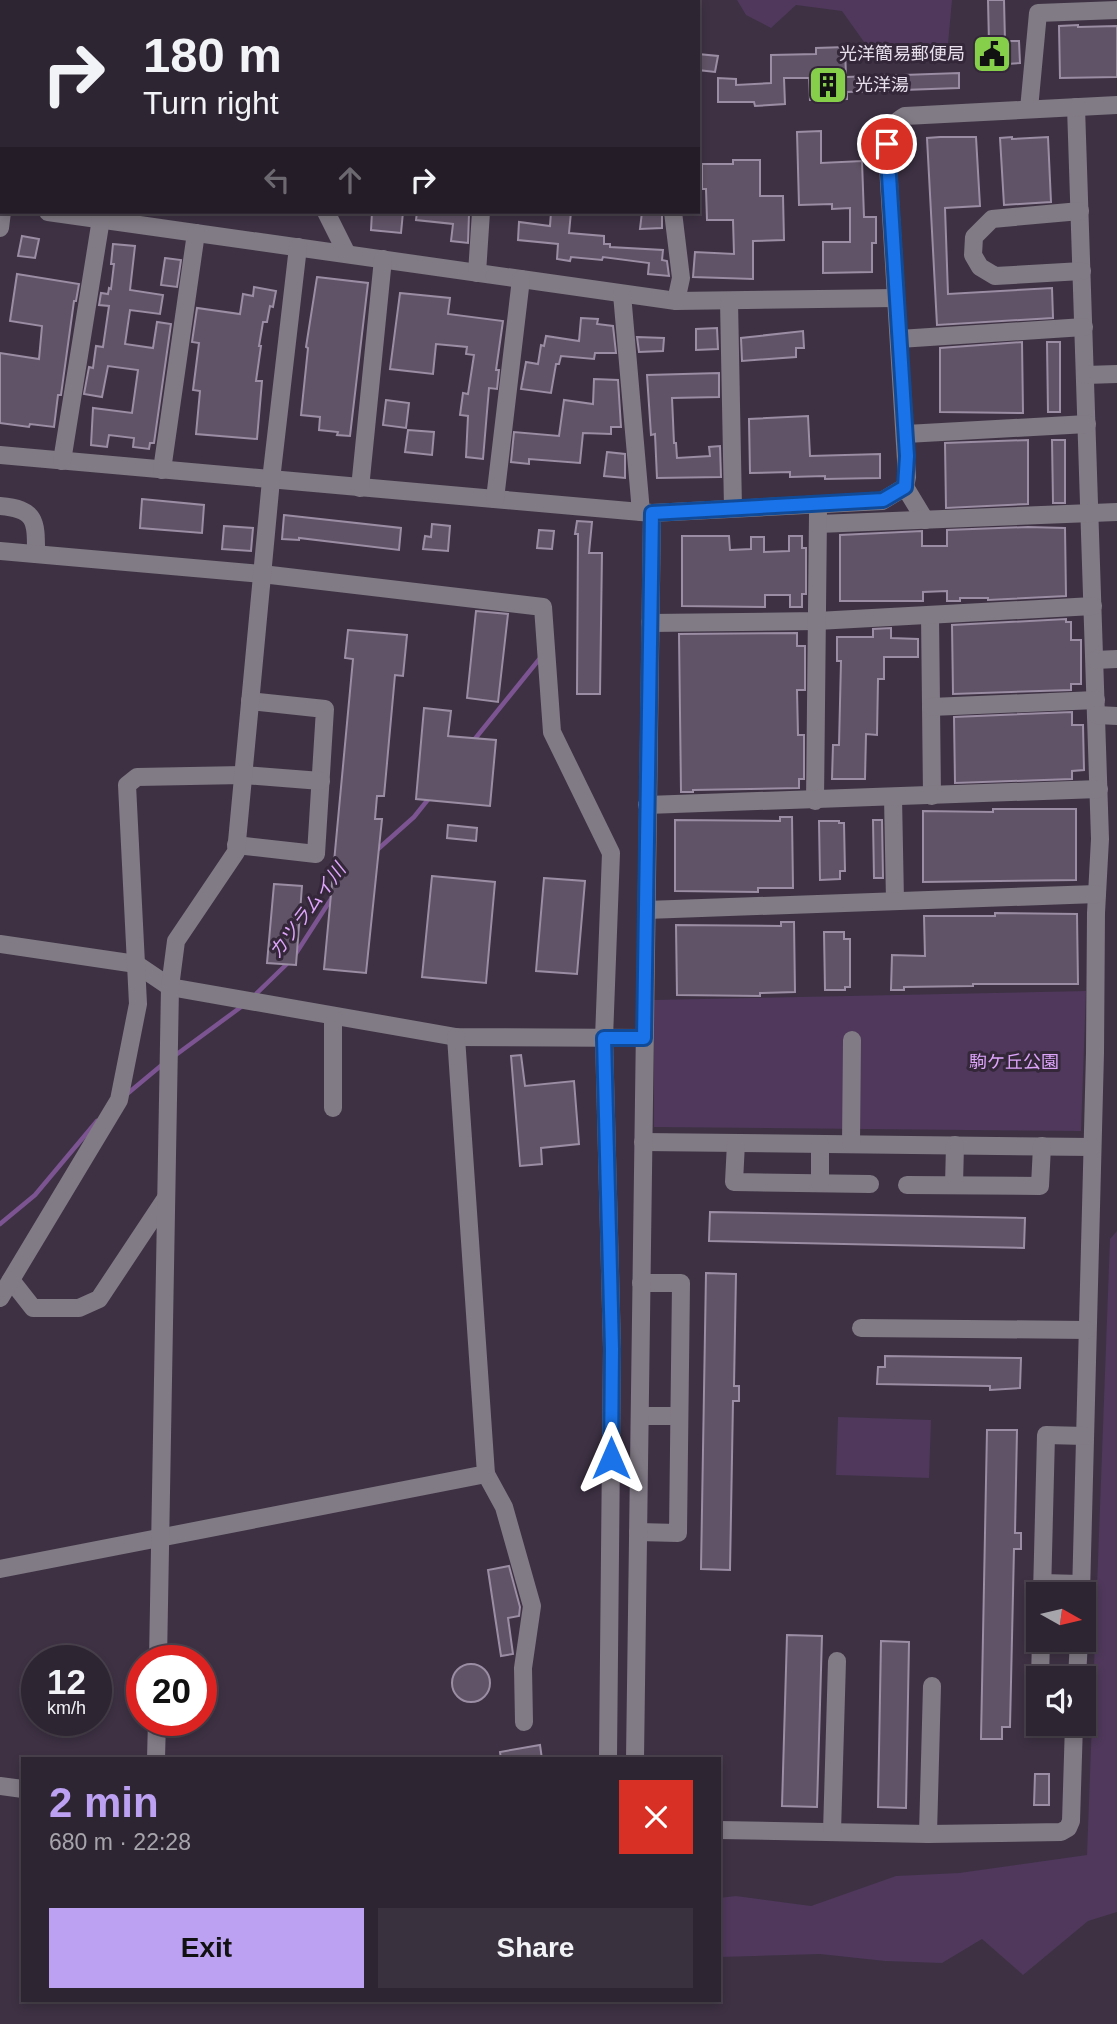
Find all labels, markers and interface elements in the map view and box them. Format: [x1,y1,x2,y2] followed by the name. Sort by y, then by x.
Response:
[28,28,119,119] icon: right
[143,28,282,82] text: 180 m
[971,33,1013,75] public building icon: 光洋簡易郵便局
[839,44,965,64] place label: 光洋簡易郵便局
[807,64,849,106] building icon: 光洋湯
[855,75,909,95] place label: 光洋湯
[143,85,279,121] text: Turn right
[857,114,917,174] pin
[868,125,906,163] icon: arrive
[258,161,296,199] icon: left
[331,161,369,199] icon: ahead
[404,161,442,199] icon: right
[264,858,351,963] water label: カツラムイ川
[969,1052,1059,1072] park label: 駒ケ丘公園
[574,1421,648,1495] position arrow
[1026,1582,1096,1652] north arrow
[1026,1582,1096,1736] map controls
[126,1645,217,1736] speed limit sign: 20
[47,1662,86,1701] text: 12
[1026,1666,1096,1736] button: sound
[47,1698,86,1718] text: km/h
[49,1779,159,1826] text: 2 min
[619,1780,693,1854] button: close
[49,1829,191,1855] text: 680 m · 22:28
[49,1908,364,1988] button: Exit
[378,1908,693,1988] button: Share

